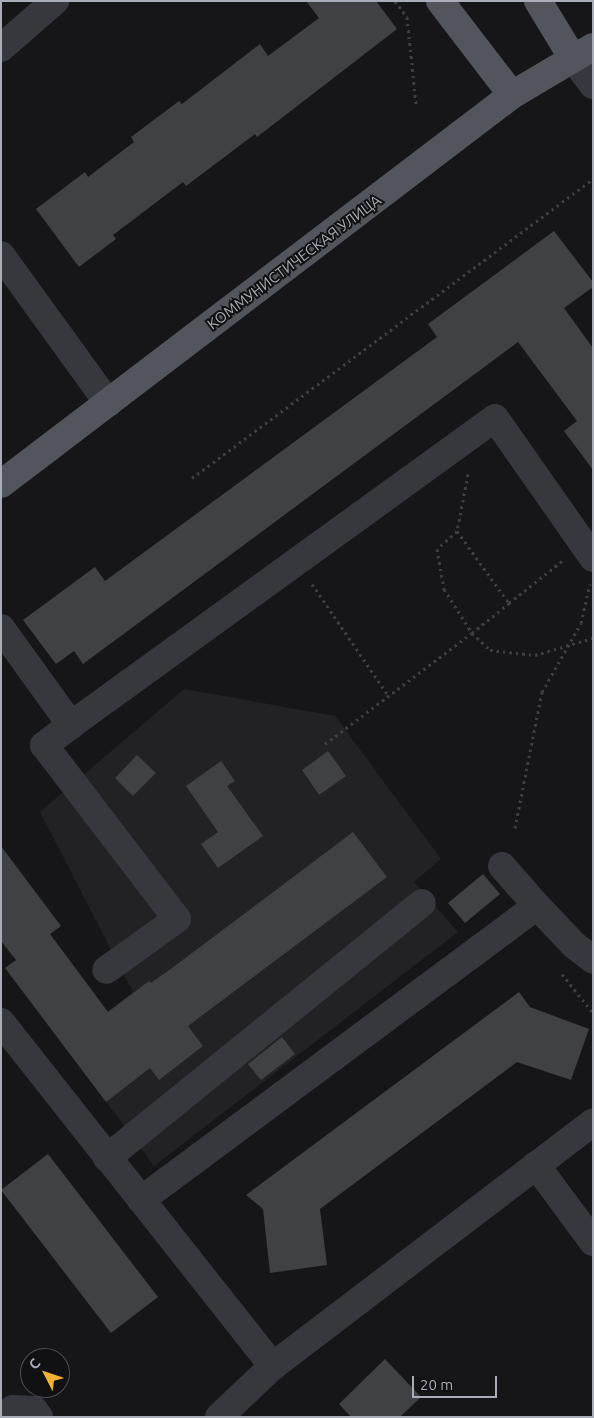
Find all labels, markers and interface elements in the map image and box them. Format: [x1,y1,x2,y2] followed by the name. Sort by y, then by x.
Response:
[204,191,384,333] street label: КОММУНИСТИЧЕСКАЯ УЛИЦА
[20,1348,70,1398] north arrow
[25,1355,43,1372] text: С
[414,1366,499,1398] scale bar
[420,1376,453,1393] text: 20 m

